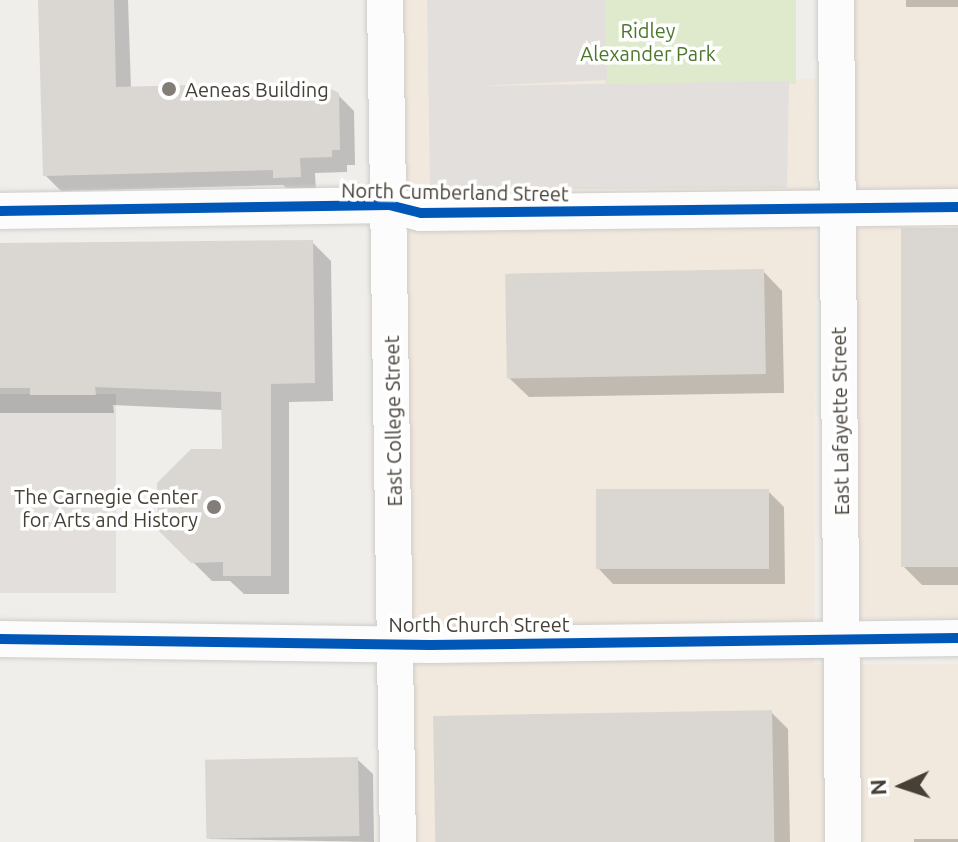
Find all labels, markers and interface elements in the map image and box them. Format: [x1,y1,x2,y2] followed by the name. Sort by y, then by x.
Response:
[580,18,716,65] park label: Ridley Alexander Park
[185,77,329,101] place label: Aeneas Building
[160,80,178,98] marker: Aeneas Building
[341,178,569,206] street label: North Cumberland Street
[826,326,854,516] street label: East Lafayette Street
[380,335,406,507] street label: East College Street
[14,484,198,531] place label: The Carnegie Center for Arts and History
[205,498,223,516] marker: The Carnegie Center for Arts and History
[388,612,570,636] street label: North Church Street
[862,746,942,826] north arrow
[865,778,890,796] text: N

